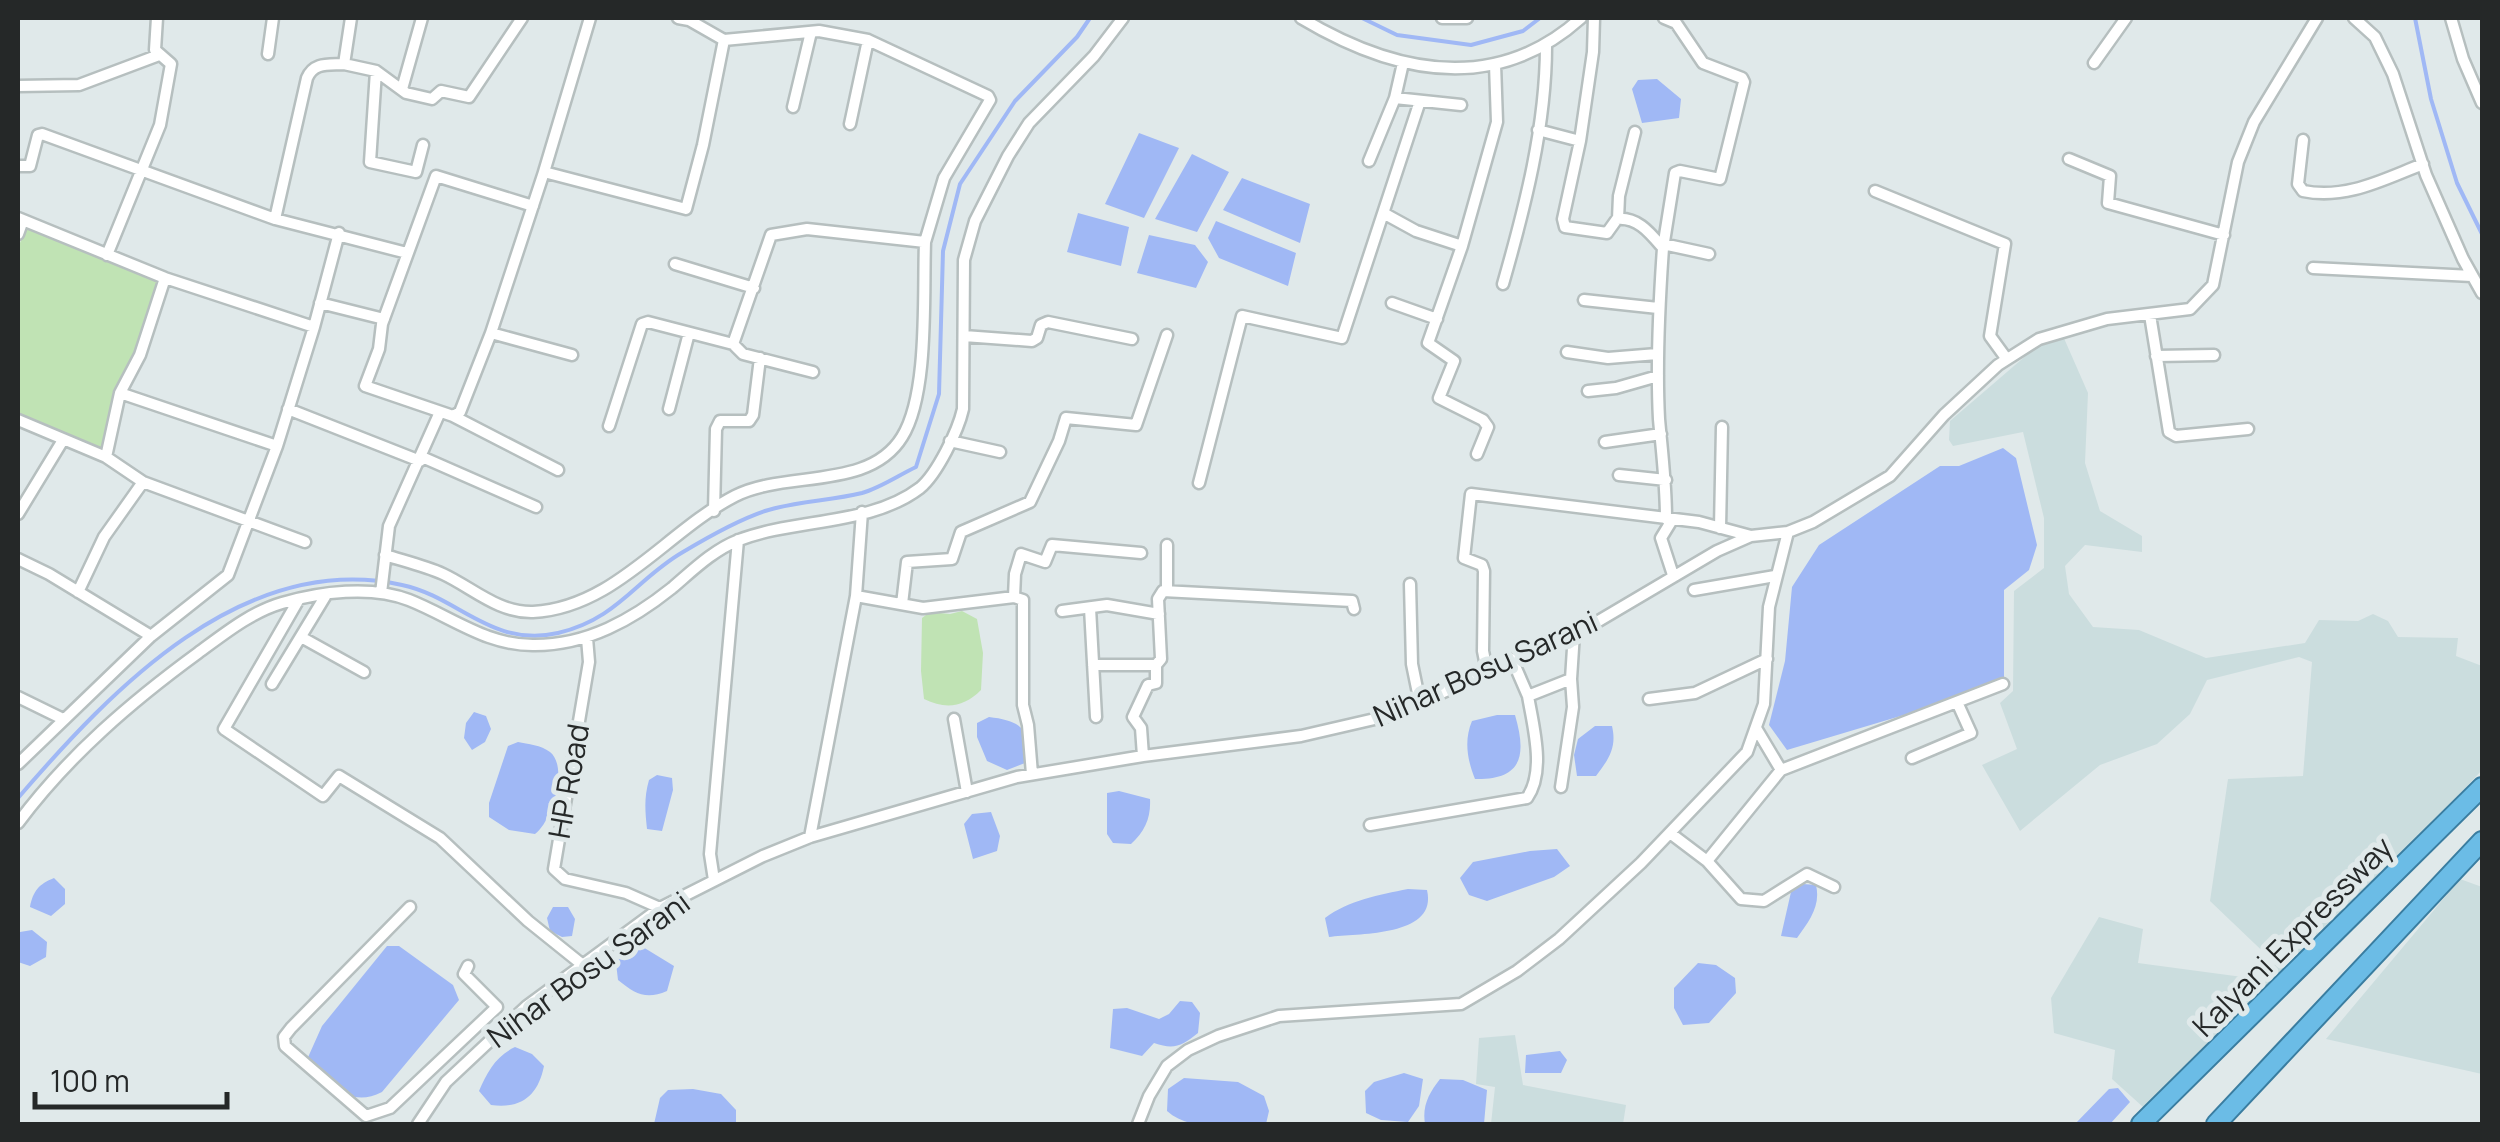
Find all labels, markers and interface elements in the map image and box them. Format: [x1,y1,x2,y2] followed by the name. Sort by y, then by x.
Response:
[1366,600,1604,736] street label: Nihar Bosu Sarani
[538,720,598,842] street label: HP Road
[2183,827,2401,1045] street label: Kalyani Expressway
[478,882,698,1056] street label: Nihar Bosu Sarani
[35,1047,228,1109] scale bar
[50,1060,130,1101] text: 100 m

